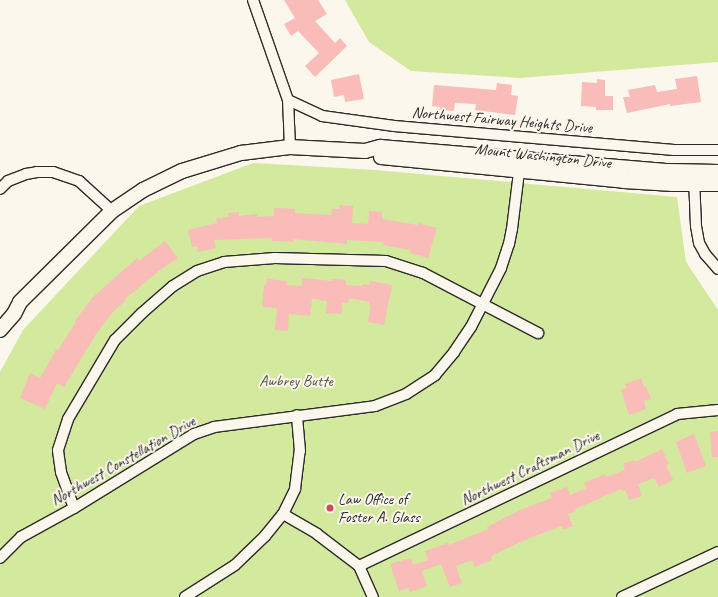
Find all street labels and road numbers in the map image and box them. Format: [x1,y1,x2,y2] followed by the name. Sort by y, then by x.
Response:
[411,103,593,137] street label: Northwest Fairway Heights Drive
[474,139,612,173] street label: Mount Washington Drive
[47,412,199,510] street label: Northwest Constellation Drive
[458,426,602,510] street label: Northwest Craftsman Drive

